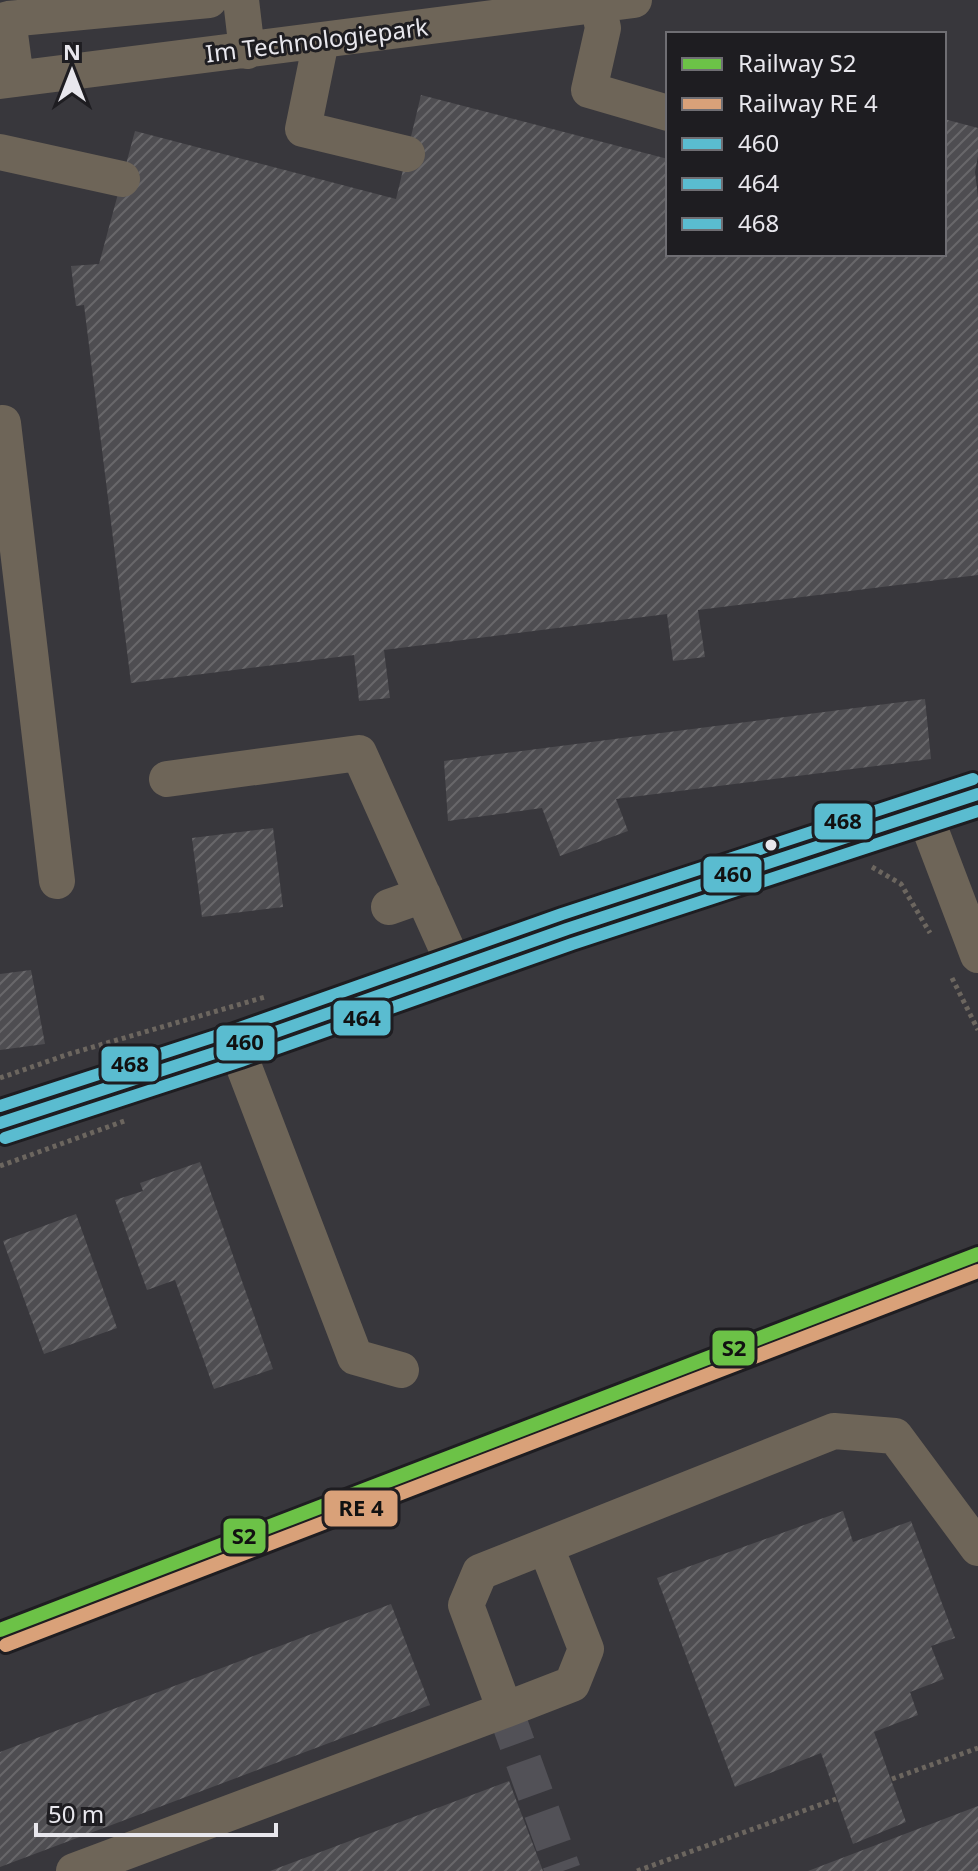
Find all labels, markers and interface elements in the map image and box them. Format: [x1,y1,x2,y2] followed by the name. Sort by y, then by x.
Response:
[204,9,430,70] street label: Im Technologiepark
[32,32,112,112] north arrow
[666,32,946,256] legend
[63,36,81,66] text: N
[738,46,857,79] text: Railway S2
[738,86,878,119] text: Railway RE 4
[738,126,779,159] text: 460
[738,166,779,199] text: 464
[738,206,779,239] text: 468
[813,802,874,841] line badge: 468
[824,805,862,835] text: 468
[763,837,779,853] unlabelled marker
[702,855,763,894] line badge: 460
[714,858,752,888] text: 460
[332,999,392,1037] line badge: 464
[343,1002,381,1032] text: 464
[215,1024,276,1062] line badge: 460
[226,1026,264,1056] text: 460
[100,1045,160,1083] line badge: 468
[111,1048,149,1078] text: 468
[711,1329,756,1367] line badge: S2
[722,1332,746,1362] text: S2
[323,1489,399,1528] line badge: RE 4
[338,1492,384,1522] text: RE 4
[222,1517,267,1555] line badge: S2
[232,1520,256,1550] text: S2
[36,1787,276,1837] scale bar
[48,1797,104,1830] text: 50 m

